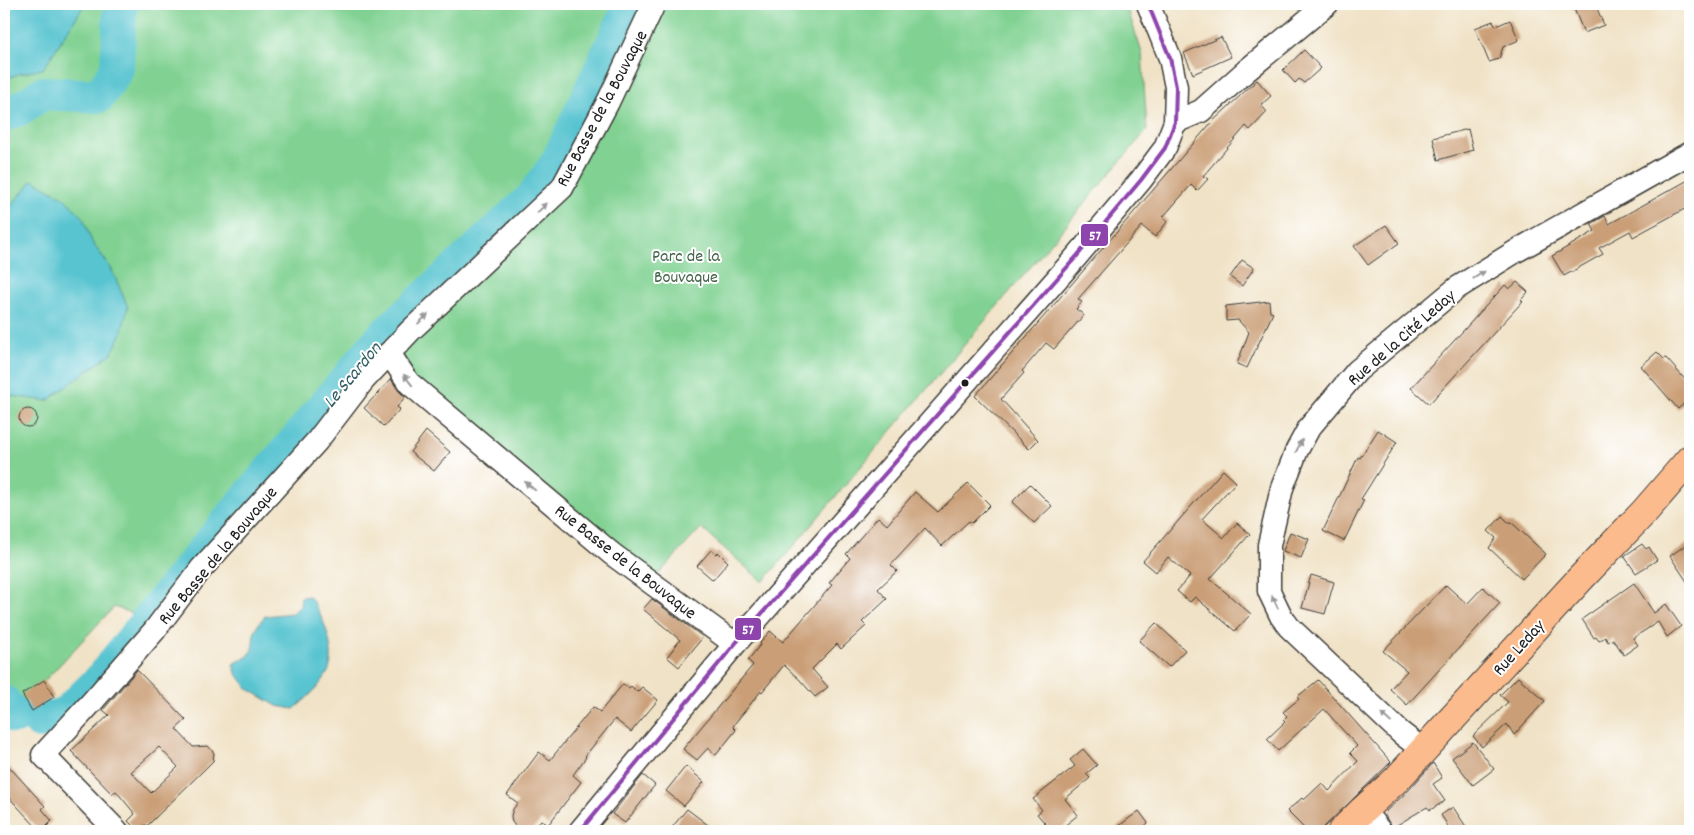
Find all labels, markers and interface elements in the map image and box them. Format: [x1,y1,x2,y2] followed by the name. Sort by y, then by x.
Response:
[551,26,655,192] street label: Rue Basse de la Bouvaque
[536,202,548,214] one-way arrow
[1080,223,1109,247] line badge: 57
[1089,227,1102,247] text: 57
[652,245,720,291] park label: Parc de la Bouvaque
[1472,270,1485,279] one-way arrow
[1343,284,1463,393] street label: Rue de la Cité Leday
[417,313,429,325] one-way arrow
[318,337,390,415] water label: Le Scardon
[402,373,413,386] one-way arrow
[960,378,970,388] unlabelled marker
[1295,439,1304,452] one-way arrow
[524,480,537,491] one-way arrow
[153,482,284,631] street label: Rue Basse de la Bouvaque
[548,500,701,626] street label: Rue Basse de la Bouvaque
[1270,595,1278,609] one-way arrow
[1488,615,1552,682] street label: Rue Leday
[734,617,762,641] line badge: 57
[742,621,755,641] text: 57
[1380,713,1392,724] one-way arrow

